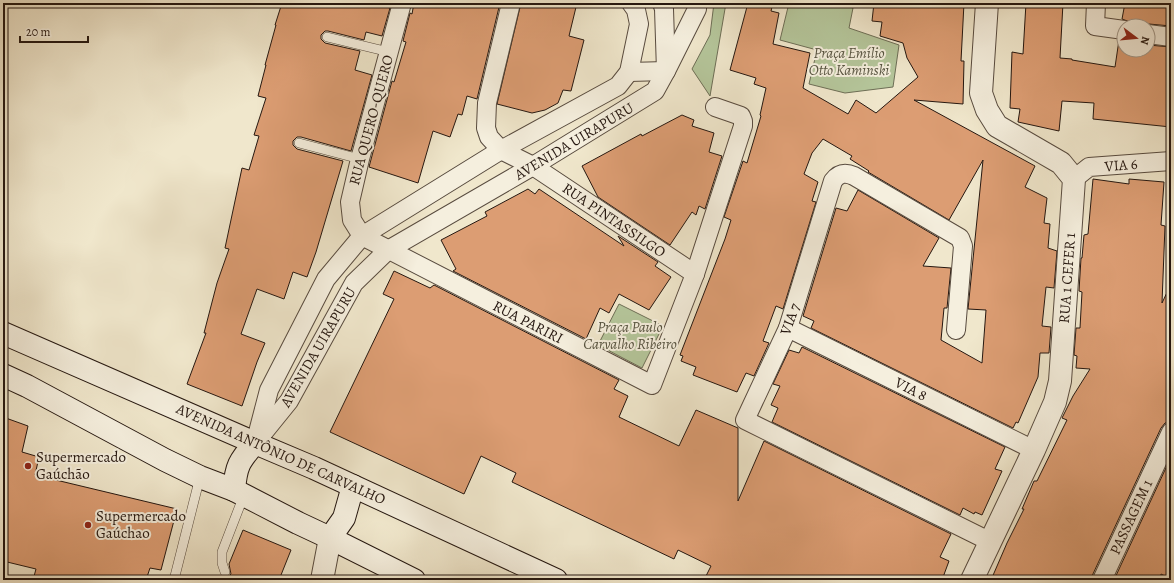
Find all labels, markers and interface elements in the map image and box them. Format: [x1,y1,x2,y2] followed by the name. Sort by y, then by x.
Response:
[20,18,88,44] scale bar
[1116,18,1156,58] north arrow
[26,24,50,40] text: 20 m
[1137,35,1153,47] text: N
[809,43,889,80] park label: Praça Emílio Otto Kaminski
[344,53,398,187] street label: RUA QUERO-QUERO
[510,98,637,185] street label: AVENIDA UIRAPURU
[1103,154,1138,176] street label: VIA 6
[558,178,670,262] street label: RUA PINTASSILGO
[1054,232,1080,324] street label: RUA 1 CEFER 1
[275,283,361,412] street label: AVENIDA UIRAPURU
[489,296,567,348] street label: RUA PARIRI
[775,300,805,339] street label: VIA 7
[583,317,677,354] park label: Praça Paulo Carvalho Ribeiro
[891,372,930,405] street label: VIA 8
[172,398,389,509] street label: AVENIDA ANTÔNIO DE CARVALHO
[36,447,126,484] place label: Supermercado Gaúchão
[23,461,33,471] marker: Supermercado Gaúchão
[1105,476,1157,558] street label: PASSAGEM 1
[96,506,186,543] place label: Supermercado Gaúchao
[83,520,93,530] marker: Supermercado Gaúchao

